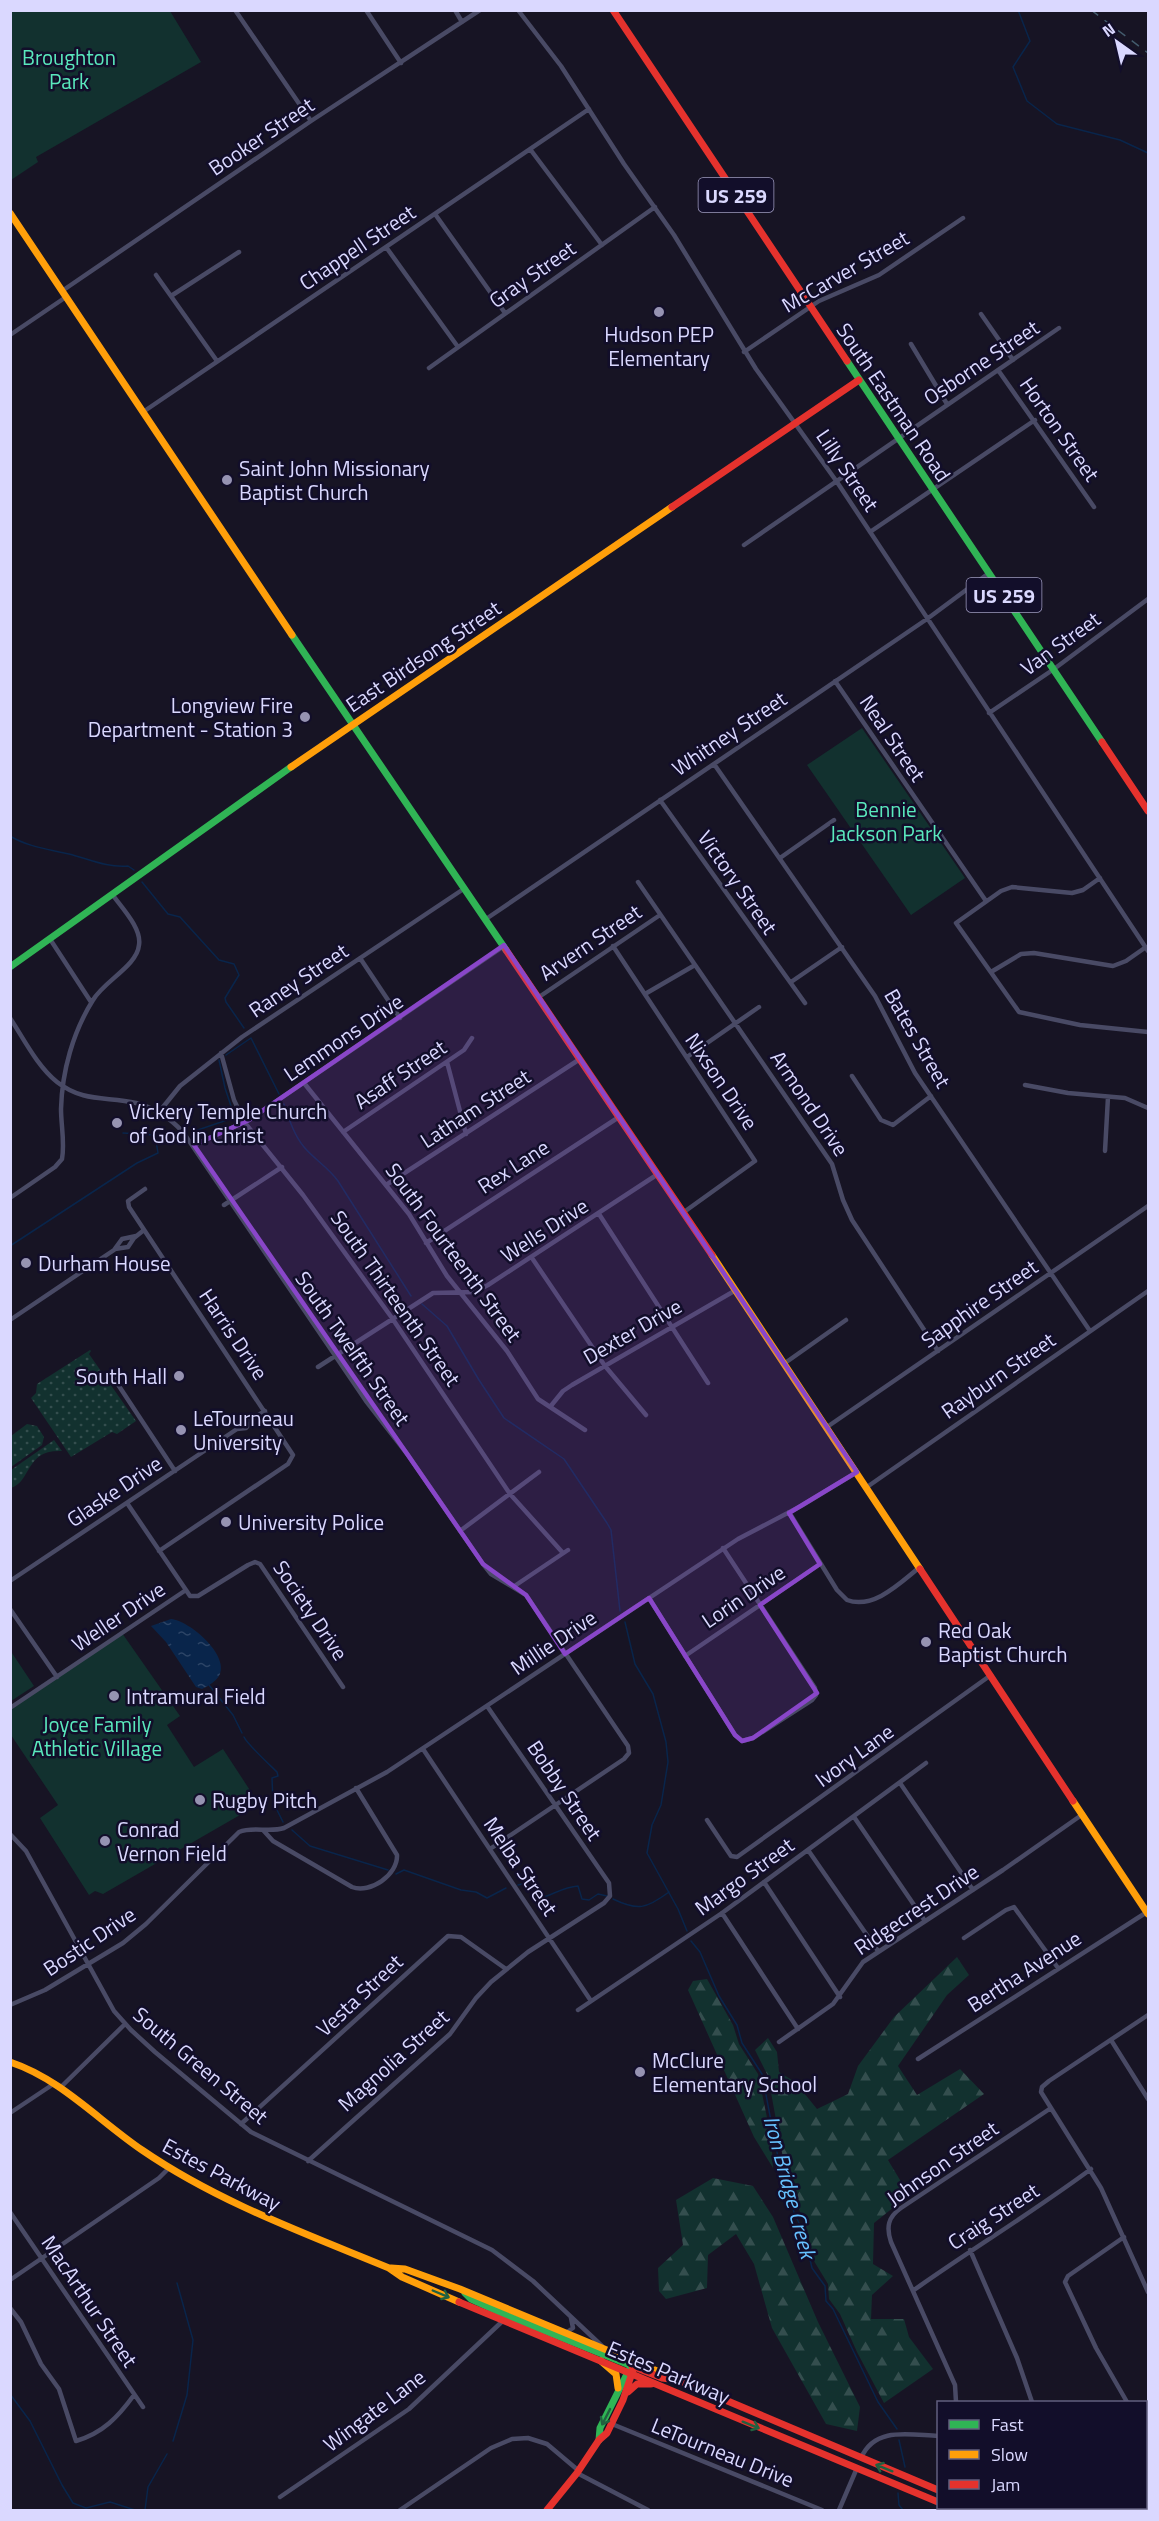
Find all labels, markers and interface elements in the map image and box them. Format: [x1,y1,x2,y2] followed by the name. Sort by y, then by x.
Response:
[1087,12,1147,72] north arrow
[1097,17,1120,43] text: N
[22,41,116,97] park label: Broughton Park
[202,88,321,183] street label: Booker Street
[698,178,774,212] road number: US 259
[292,196,422,298] street label: Chappell Street
[775,221,915,320] street label: McCarver Street
[482,232,582,316] street label: Gray Street
[652,305,666,319] marker: Hudson PEP Elementary
[917,311,1046,413] street label: Osborne Street
[829,316,959,488] street label: South Eastman Road
[604,318,714,374] place label: Hudson PEP Elementary
[1012,370,1108,488] street label: Horton Street
[809,422,888,518] street label: Lilly Street
[239,452,430,508] place label: Saint John Missionary Baptist Church
[220,473,234,487] marker: Saint John Missionary Baptist Church
[966,578,1042,612] road number: US 259
[339,592,508,720] street label: East Birdsong Street
[1013,603,1107,683] street label: Van Street
[665,682,793,783] street label: Whitney Street
[852,688,934,788] street label: Neal Street
[88,689,293,745] place label: Longview Fire Department - Station 3
[298,710,312,724] marker: Longview Fire Department - Station 3
[830,793,942,849] park label: Bennie Jackson Park
[690,823,786,941] street label: Victory Street
[532,896,648,988] street label: Arvern Street
[242,934,355,1025] street label: Raney Street
[877,982,960,1094] street label: Bates Street
[277,985,409,1089] street label: Lemmons Drive
[678,1026,766,1136] street label: Nixson Drive
[347,1031,453,1117] street label: Asaff Street
[763,1044,857,1162] street label: Armond Drive
[413,1060,537,1156] street label: Latham Street
[129,1095,327,1151] place label: Vickery Temple Church of God in Christ
[110,1116,124,1130] marker: Vickery Temple Church of God in Christ
[471,1131,555,1201] street label: Rex Lane
[378,1156,530,1349] street label: South Fourteenth Street
[494,1190,594,1270] street label: Wells Drive
[323,1204,469,1393] street label: South Thirteenth Street
[38,1247,171,1279] place label: Durham House
[914,1250,1045,1355] street label: Sapphire Street
[19,1256,33,1270] marker: Durham House
[288,1264,419,1432] street label: South Twelfth Street
[192,1282,276,1386] street label: Harris Drive
[577,1290,687,1372] street label: Dexter Drive
[934,1323,1062,1426] street label: Rayburn Street
[76,1360,167,1392] place label: South Hall
[172,1369,186,1383] marker: South Hall
[193,1402,294,1458] place label: LeTourneau University
[174,1423,188,1437] marker: LeTourneau University
[60,1447,168,1535] street label: Glaske Drive
[238,1506,384,1538] place label: University Police
[219,1515,233,1529] marker: University Police
[266,1553,356,1667] street label: Society Drive
[695,1556,791,1636] street label: Lorin Drive
[65,1573,171,1659] street label: Weller Drive
[504,1601,602,1683] street label: Millie Drive
[938,1614,1068,1670] place label: Red Oak Baptist Church
[919,1635,933,1649] marker: Red Oak Baptist Church
[126,1680,266,1712] place label: Intramural Field
[107,1689,121,1703] marker: Intramural Field
[32,1708,162,1764] park label: Joyce Family Athletic Village
[808,1715,900,1795] street label: Ivory Lane
[520,1733,611,1847] street label: Bobby Street
[212,1784,317,1816] place label: Rugby Pitch
[193,1793,207,1807] marker: Rugby Pitch
[476,1810,566,1922] street label: Melba Street
[117,1813,227,1869] place label: Conrad Vernon Field
[688,1829,801,1923] street label: Margo Street
[98,1834,112,1848] marker: Conrad Vernon Field
[847,1855,985,1963] street label: Ridgecrest Drive
[36,1898,142,1984] street label: Bostic Drive
[961,1922,1087,2020] street label: Bertha Avenue
[308,1946,410,2044] street label: Vesta Street
[126,1999,276,2132] street label: South Green Street
[330,2001,456,2119] street label: Magnolia Street
[652,2044,817,2100] place label: McClure Elementary School
[633,2065,647,2079] marker: McClure Elementary School
[755,2112,826,2264] water label: Iron Bridge Creek
[879,2112,1005,2214] street label: Johnson Street
[157,2129,287,2219] street label: Estes Parkway
[941,2174,1046,2258] street label: Craig Street
[34,2229,146,2374] street label: MacArthur Street
[432,2289,450,2300] one-way arrow
[603,2332,735,2412] street label: Estes Parkway
[316,2361,432,2459] street label: Wingate Lane
[937,2401,1147,2509] legend
[600,2408,611,2426] one-way arrow
[647,2409,799,2495] street label: LeTourneau Drive
[991,2411,1024,2438] text: Fast
[741,2420,760,2431] one-way arrow
[991,2441,1028,2468] text: Slow
[876,2461,894,2473] one-way arrow
[991,2471,1020,2498] text: Jam

